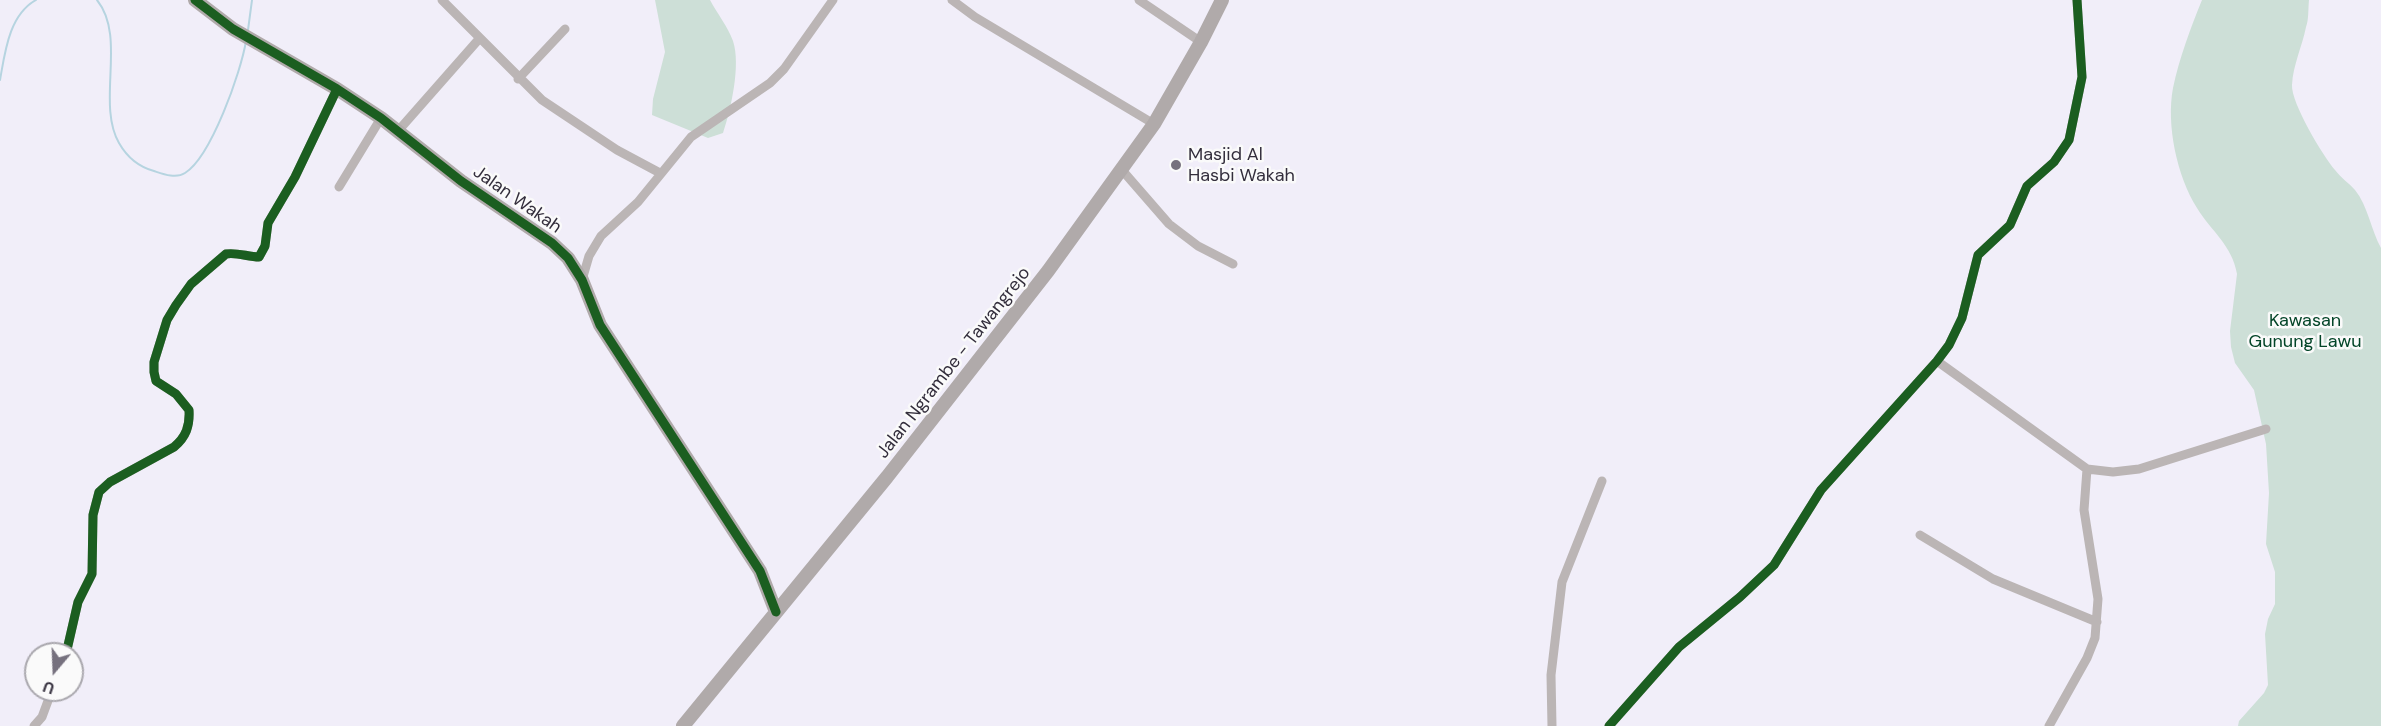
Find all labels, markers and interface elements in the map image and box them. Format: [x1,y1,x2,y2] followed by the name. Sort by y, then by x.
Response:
[1188,144,1295,186] place label: Masjid Al Hasbi Wakah
[1169,158,1183,172] marker: Masjid Al Hasbi Wakah
[469,162,565,238] street label: Jalan Wakah
[873,263,1035,463] street label: Jalan Ngrambe - Tawangrejo
[2249,310,2361,352] park label: Kawasan Gunung Lawu
[24,642,84,702] north arrow
[40,676,57,699] text: U

